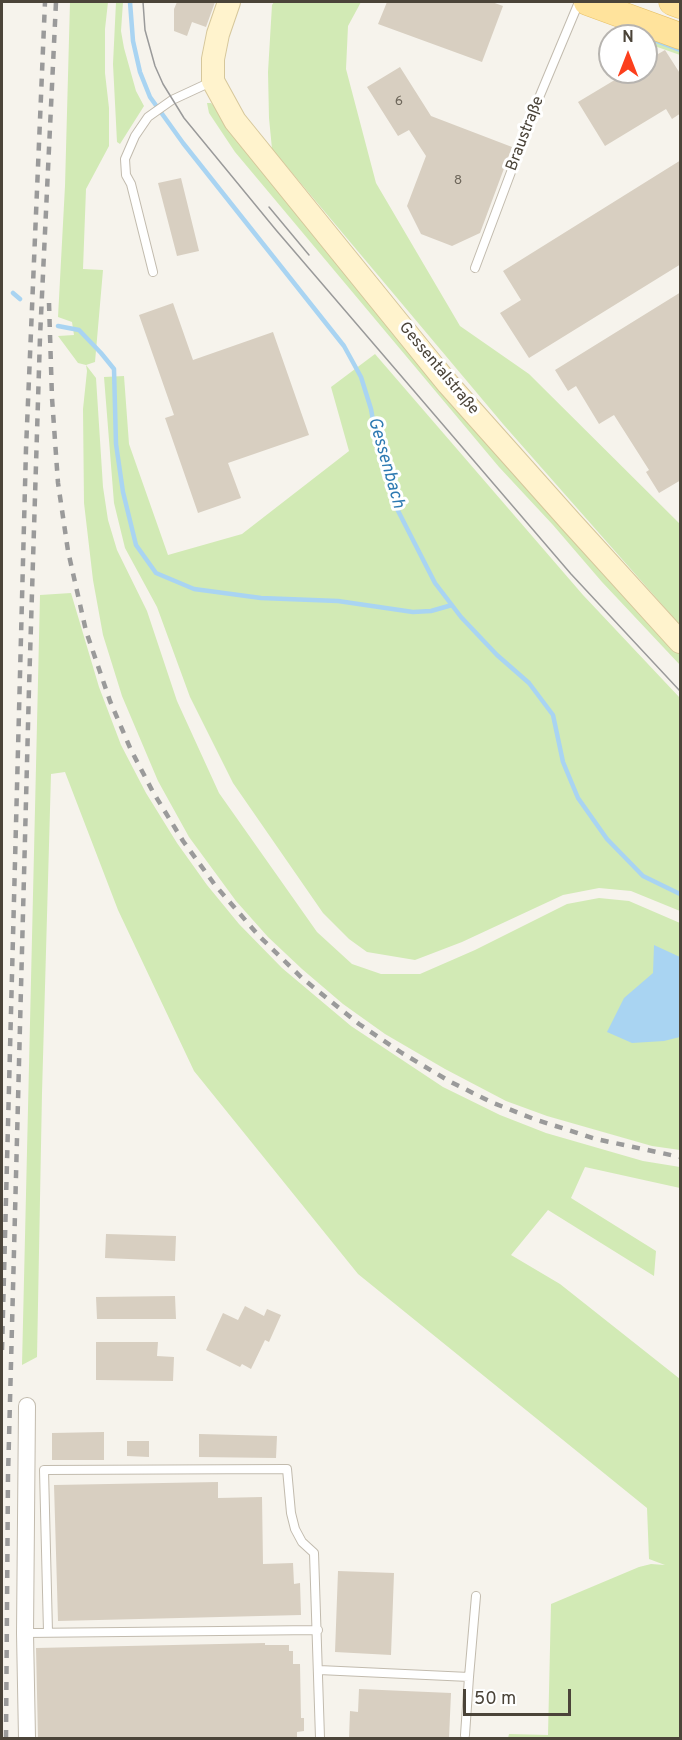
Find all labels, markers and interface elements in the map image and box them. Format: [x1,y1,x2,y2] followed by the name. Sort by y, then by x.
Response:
[598,24,658,84] north arrow
[622,28,634,48] text: N
[395,94,403,110] house number: 6
[503,94,549,174] street label: Braustraße
[454,173,462,189] house number: 8
[394,319,482,419] street label: Gessentalstraße
[362,415,408,511] water label: Gessenbach
[466,1677,574,1715] scale bar
[474,1688,516,1711] text: 50 m

